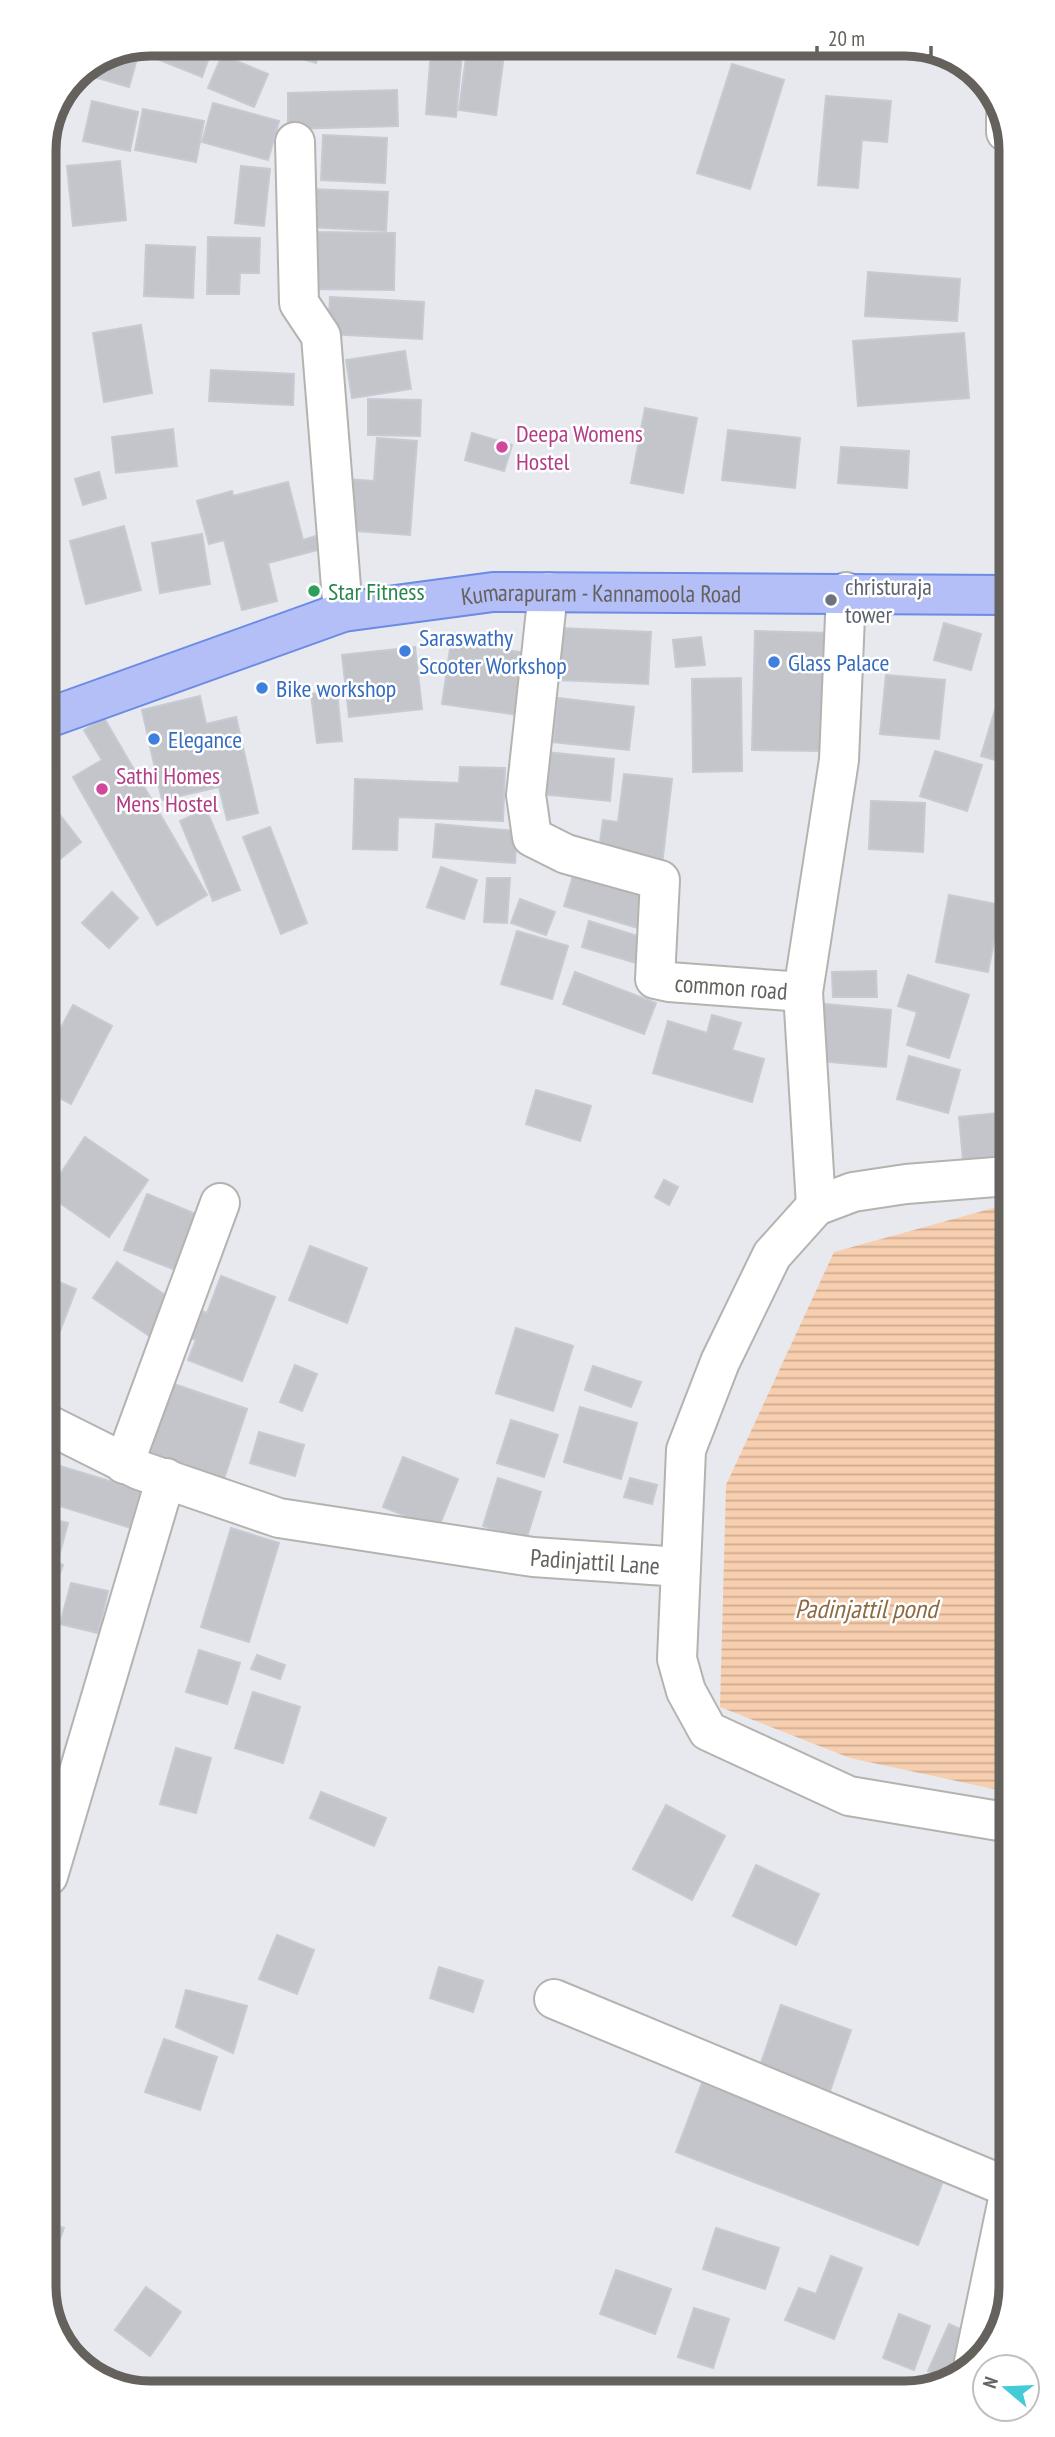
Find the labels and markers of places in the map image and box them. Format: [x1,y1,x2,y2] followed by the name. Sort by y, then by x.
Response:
[516,418,643,477] place label: Deepa Womens Hostel
[494,439,510,455] marker: Deepa Womens Hostel
[845,571,932,630] place label: christuraja tower
[328,576,425,607] place label: Star Fitness
[306,583,322,599] marker: Star Fitness
[823,592,839,608] marker: christuraja tower
[419,622,567,681] place label: Saraswathy Scooter Workshop
[397,643,413,659] marker: Saraswathy Scooter Workshop
[788,647,889,678] place label: Glass Palace
[766,654,782,670] marker: Glass Palace
[276,673,396,704] place label: Bike workshop
[254,680,270,696] marker: Bike workshop
[168,724,242,755] place label: Elegance
[146,731,162,747] marker: Elegance
[116,760,220,819] place label: Sathi Homes Mens Hostel
[94,781,110,797] marker: Sathi Homes Mens Hostel

